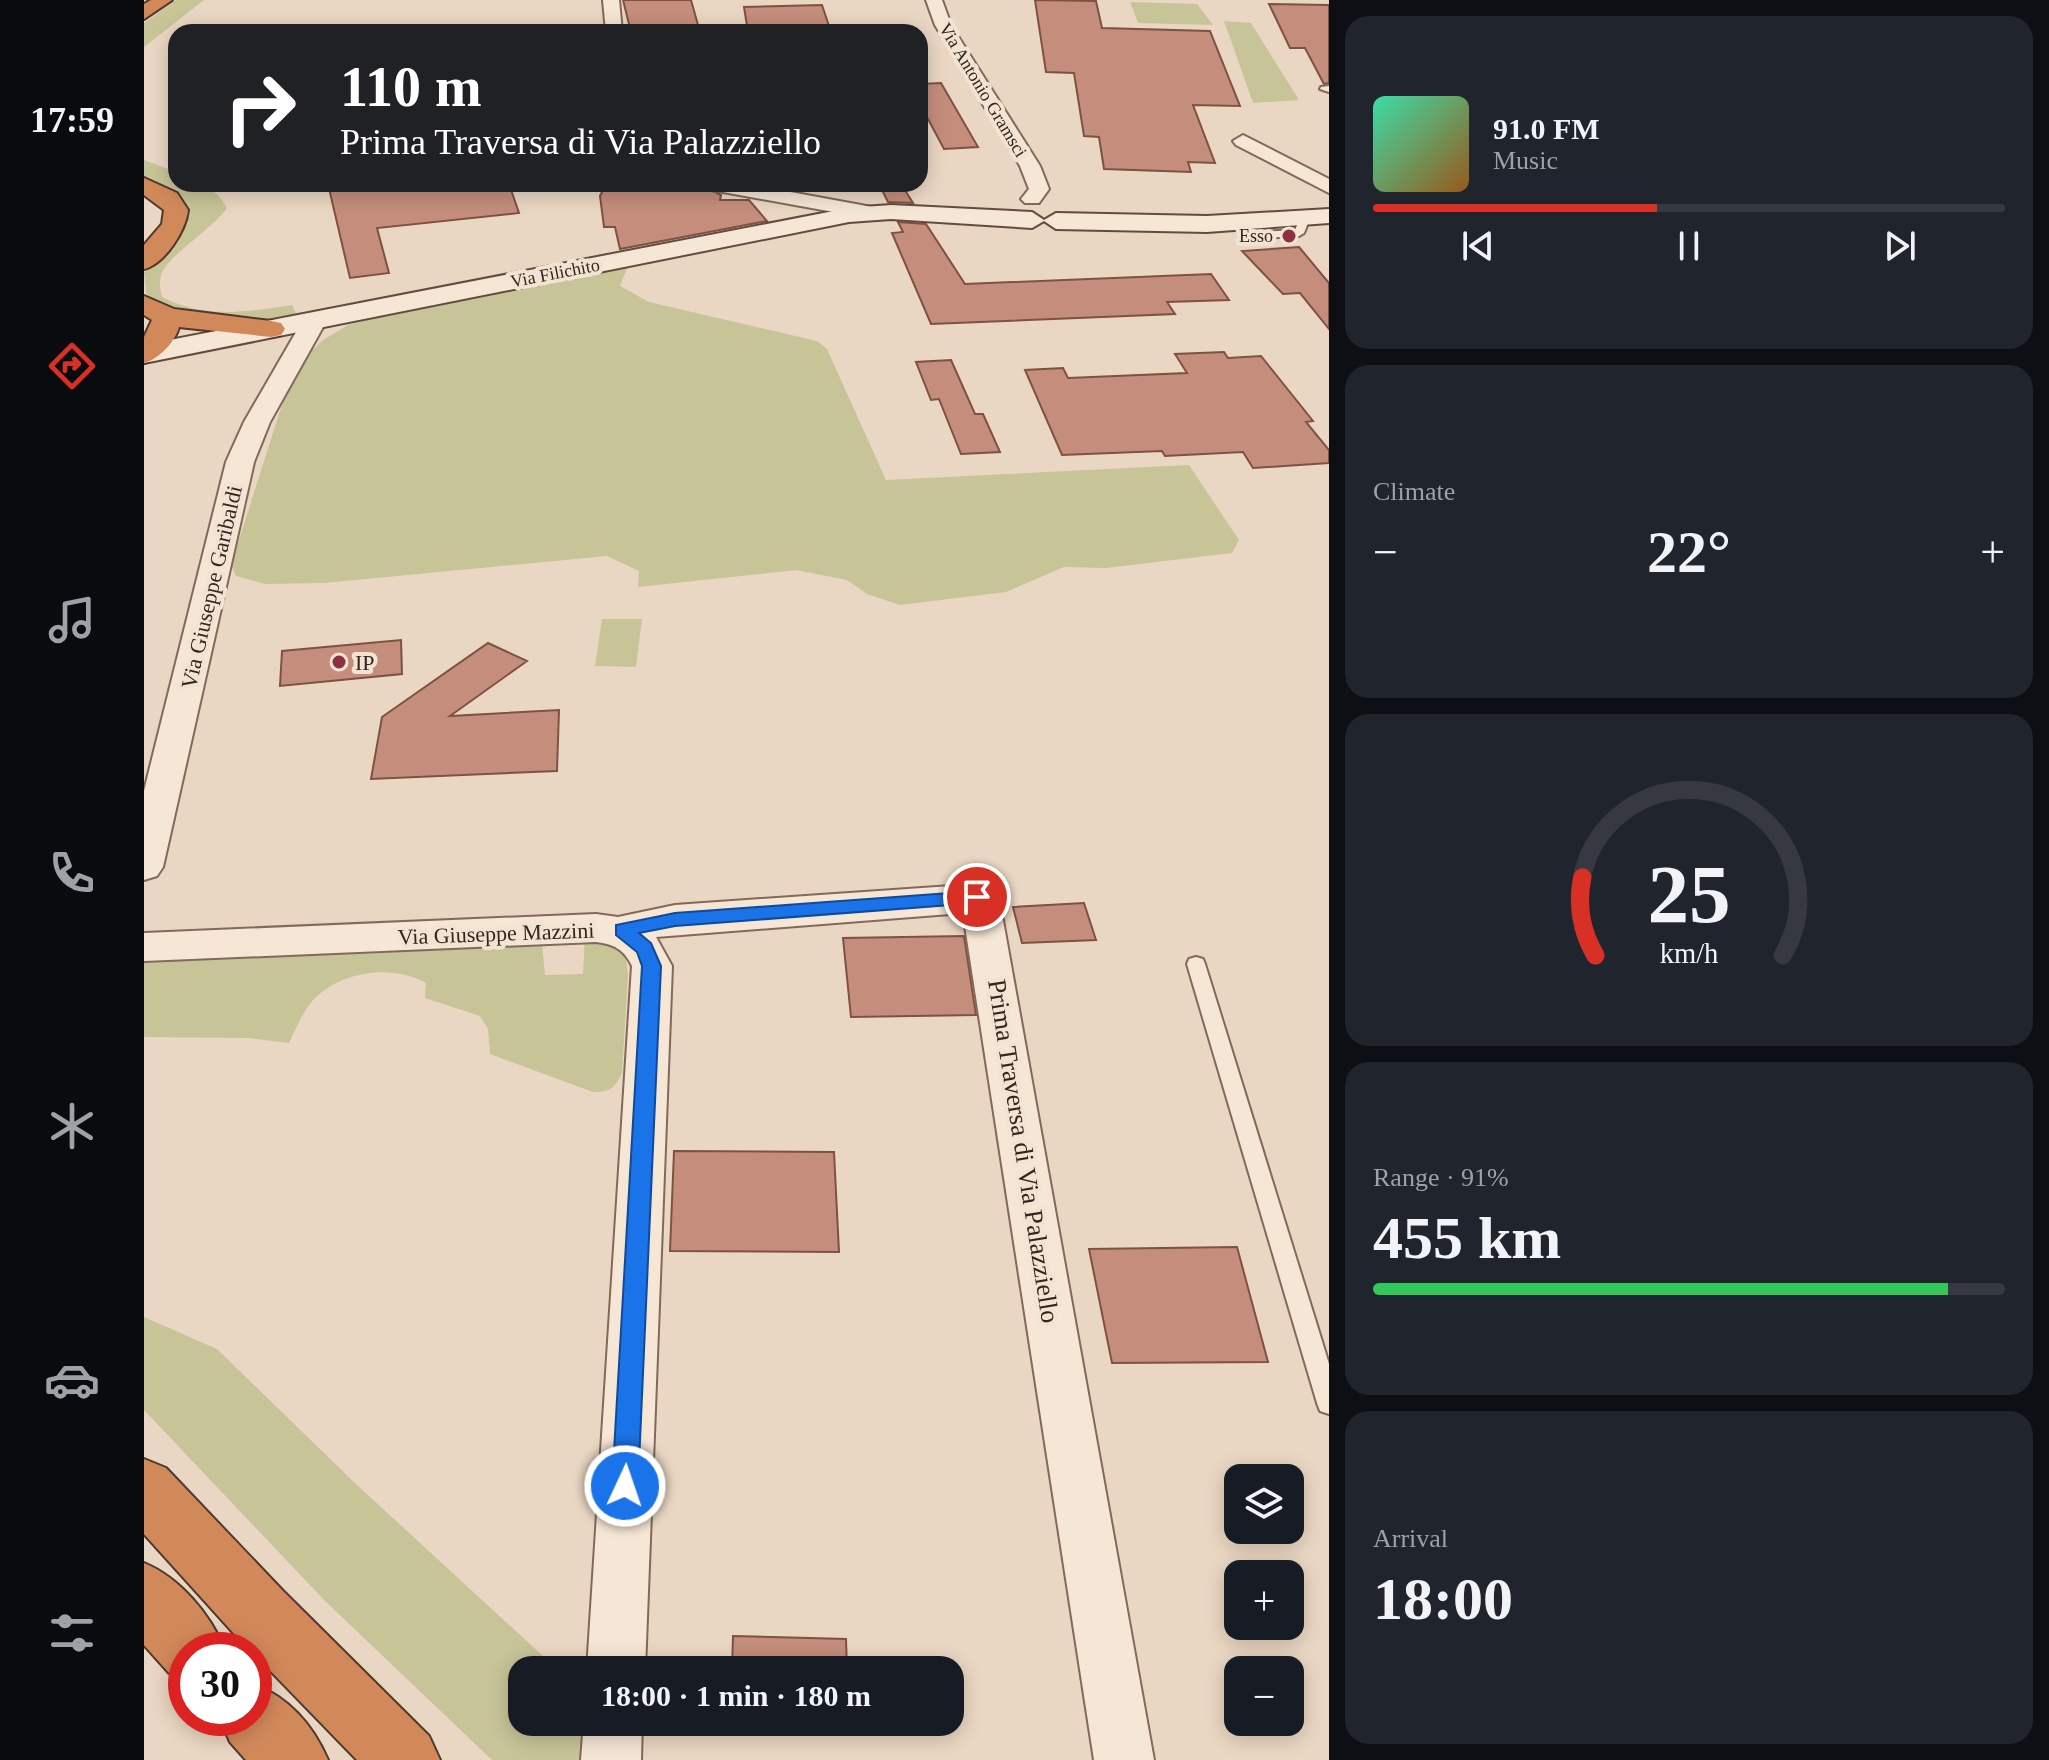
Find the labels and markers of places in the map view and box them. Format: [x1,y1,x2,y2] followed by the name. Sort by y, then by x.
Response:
[1239,226,1273,246] place label: Esso
[1280,227,1298,245] marker: Esso
[355,650,375,675] place label: IP
[330,653,348,671] marker: IP
[943,863,1011,931] pin

